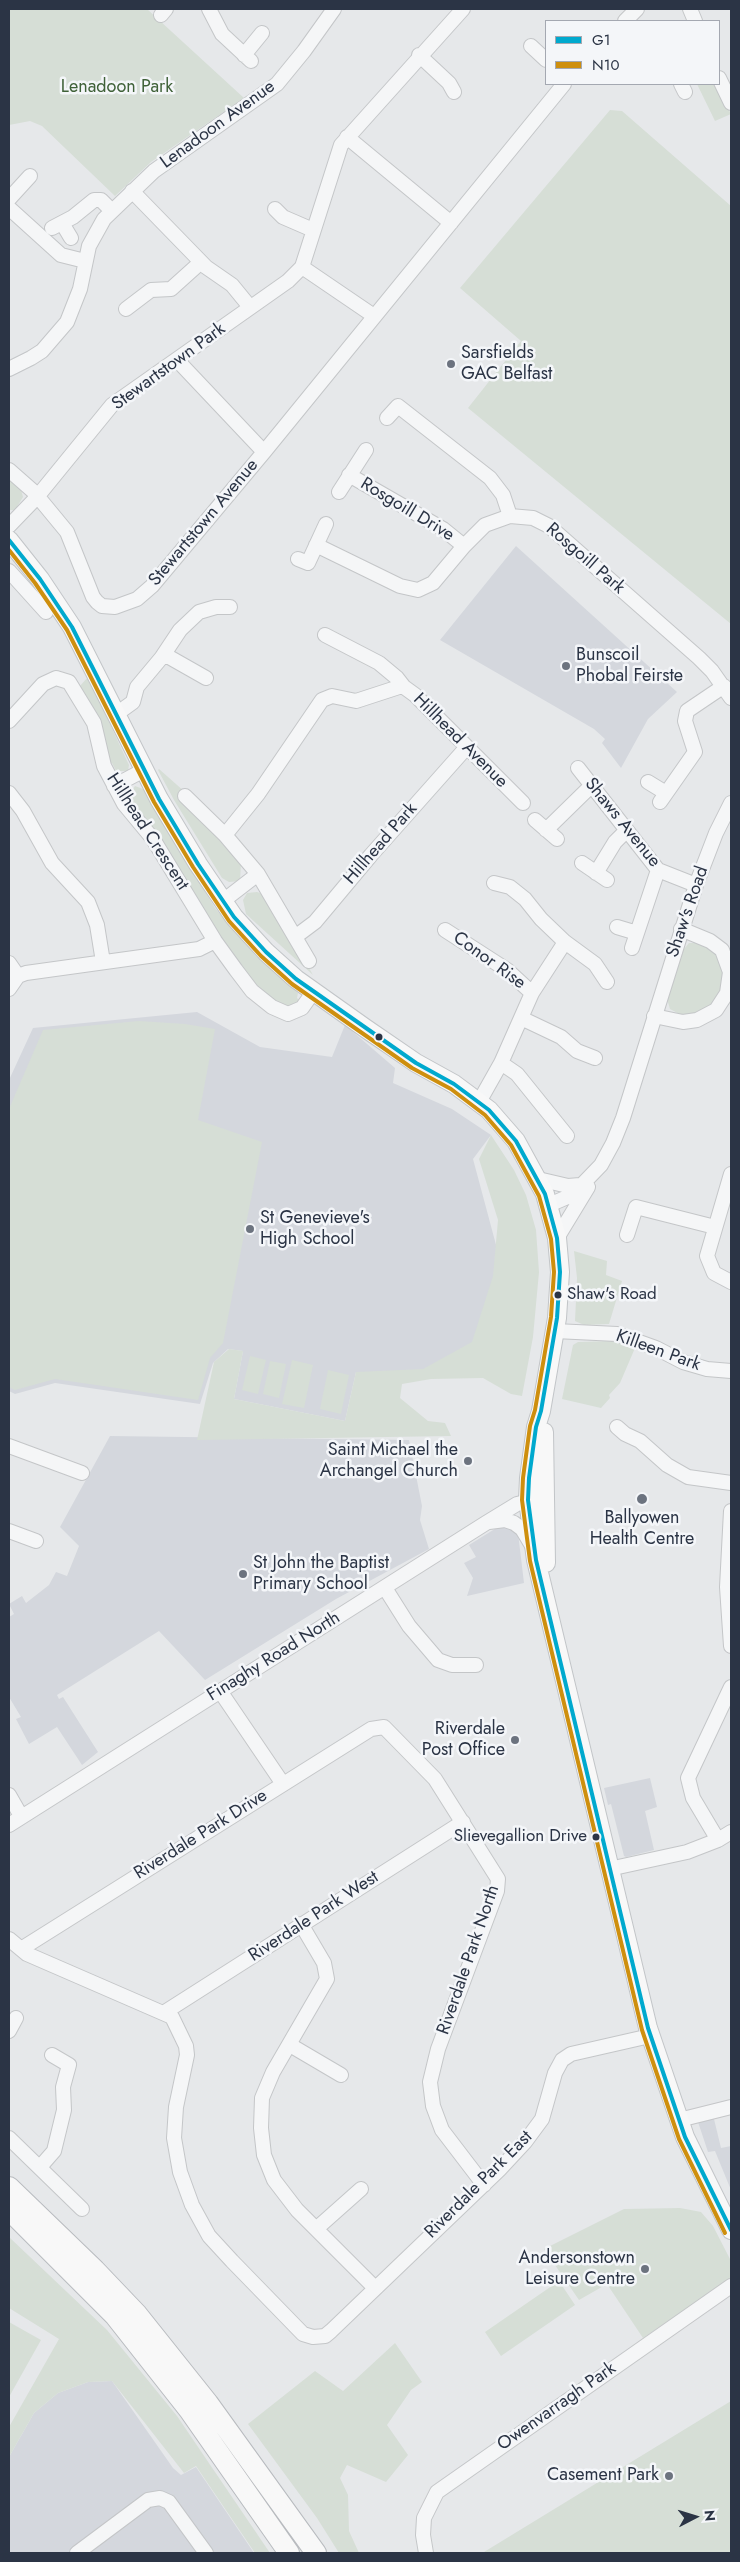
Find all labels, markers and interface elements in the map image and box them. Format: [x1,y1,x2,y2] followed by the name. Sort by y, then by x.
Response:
[545,20,720,85] legend
[592,29,610,51] text: G1
[592,54,619,76] text: N10
[157,76,279,174] street label: Lenadoon Avenue
[61,77,173,99] park label: Lenadoon Park
[108,319,230,415] street label: Stewartstown Park
[461,343,552,386] place label: Sarsfields GAC Belfast
[445,358,457,370] marker: Sarsfields GAC Belfast
[145,455,263,591] street label: Stewartstown Avenue
[356,474,458,546] street label: Rosgoill Drive
[541,519,629,599] street label: Rosgoill Park
[576,645,683,688] place label: Bunscoil Phobal Feirste
[560,660,572,672] marker: Bunscoil Phobal Feirste
[408,689,512,793] street label: Hillhead Avenue
[101,769,193,895] street label: Hillhead Crescent
[579,774,665,872] street label: Shaws Avenue
[340,799,422,889] street label: Hillhead Park
[662,864,714,960] street label: Shaw's Road
[449,927,529,995] street label: Conor Rise
[374,1032,384,1042] unlabelled marker
[260,1208,370,1250] place label: St Genevieve's High School
[244,1223,256,1235] marker: St Genevieve's High School
[567,1285,657,1305] place label: Shaw's Road
[553,1290,563,1300] marker: Shaw's Road
[613,1326,703,1376] street label: Killeen Park
[320,1440,458,1482] place label: Saint Michael the Archangel Church
[462,1455,474,1467] marker: Saint Michael the Archangel Church
[635,1492,649,1506] marker: Ballyowen Health Centre
[590,1508,694,1550] place label: Ballyowen Health Centre
[253,1553,389,1596] place label: St John the Baptist Primary School
[237,1568,249,1580] marker: St John the Baptist Primary School
[204,1607,344,1707] street label: Finaghy Road North
[422,1719,505,1762] place label: Riverdale Post Office
[509,1734,521,1746] marker: Riverdale Post Office
[130,1785,272,1885] street label: Riverdale Park Drive
[454,1827,587,1847] place label: Slievegallion Drive
[591,1832,601,1842] marker: Slievegallion Drive
[245,1867,383,1967] street label: Riverdale Park West
[433,1882,505,2038] street label: Riverdale Park North
[421,2127,537,2243] street label: Riverdale Park East
[519,2248,635,2290] place label: Andersonstown Leisure Centre
[639,2263,651,2275] marker: Andersonstown Leisure Centre
[494,2358,620,2456] street label: Owenvarragh Park
[547,2465,659,2487] place label: Casement Park
[663,2470,675,2482] marker: Casement Park
[670,2492,720,2542] north arrow
[699,2509,720,2522] text: N

